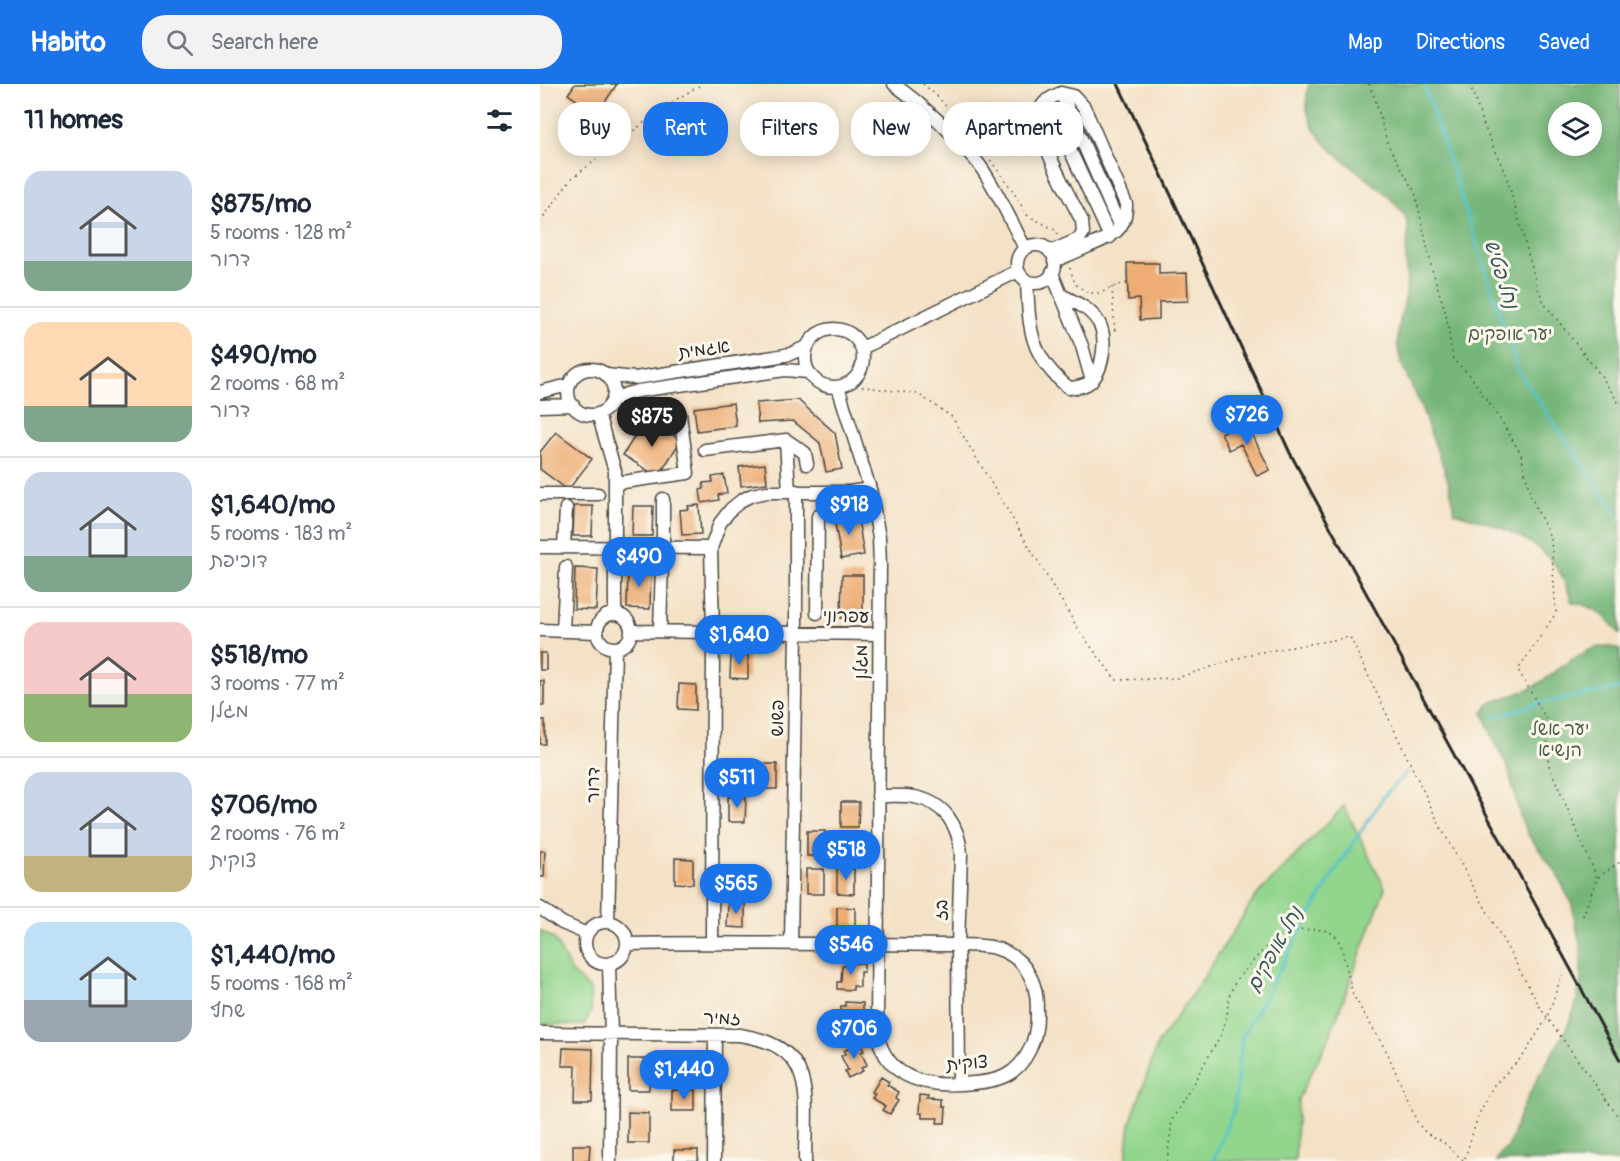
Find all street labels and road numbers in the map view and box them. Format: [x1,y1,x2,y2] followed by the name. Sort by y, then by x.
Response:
[676,334,731,365] street label: אגמית
[823,605,869,628] street label: עפרוני
[850,645,873,679] street label: מגלן
[766,699,789,737] street label: פשוש
[582,767,605,803] street label: דרור
[930,899,953,921] street label: בז
[703,1006,741,1031] street label: זמיר
[944,1050,989,1077] street label: צוקית

